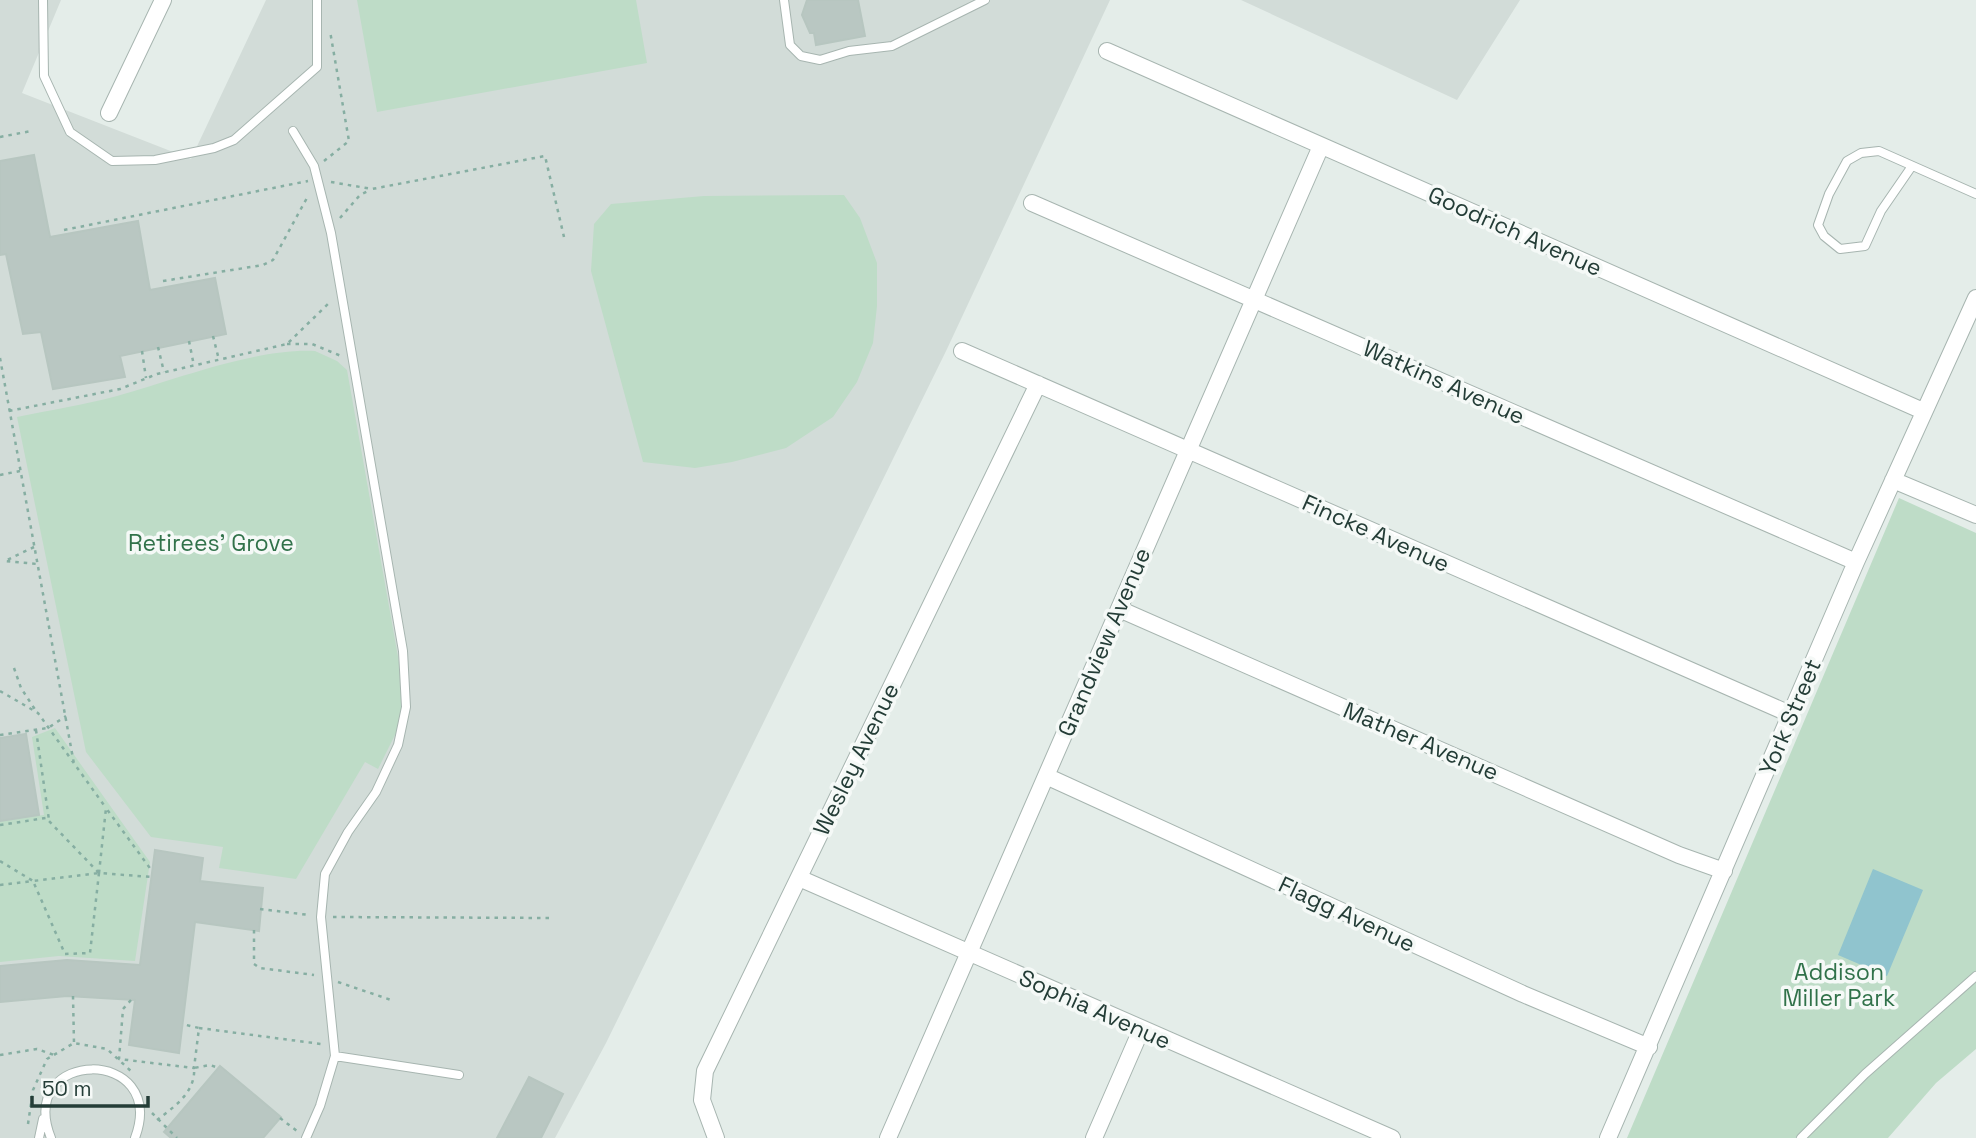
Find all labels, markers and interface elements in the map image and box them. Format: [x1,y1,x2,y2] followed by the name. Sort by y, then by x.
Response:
[1423,179,1607,283] street label: Goodrich Avenue
[1358,333,1530,431] street label: Watkins Avenue
[1298,487,1454,579] street label: Fincke Avenue
[128,528,294,558] park label: Retirees' Grove
[1051,543,1157,741] street label: Grandview Avenue
[1752,654,1828,780] street label: York Street
[806,678,906,840] street label: Wesley Avenue
[1339,695,1503,787] street label: Mather Avenue
[1274,869,1420,959] street label: Flagg Avenue
[1783,957,1895,1013] park label: Addison Miller Park
[1014,962,1176,1056] street label: Sophia Avenue
[32,1064,147,1108] scale bar
[42,1075,92,1102] text: 50 m

